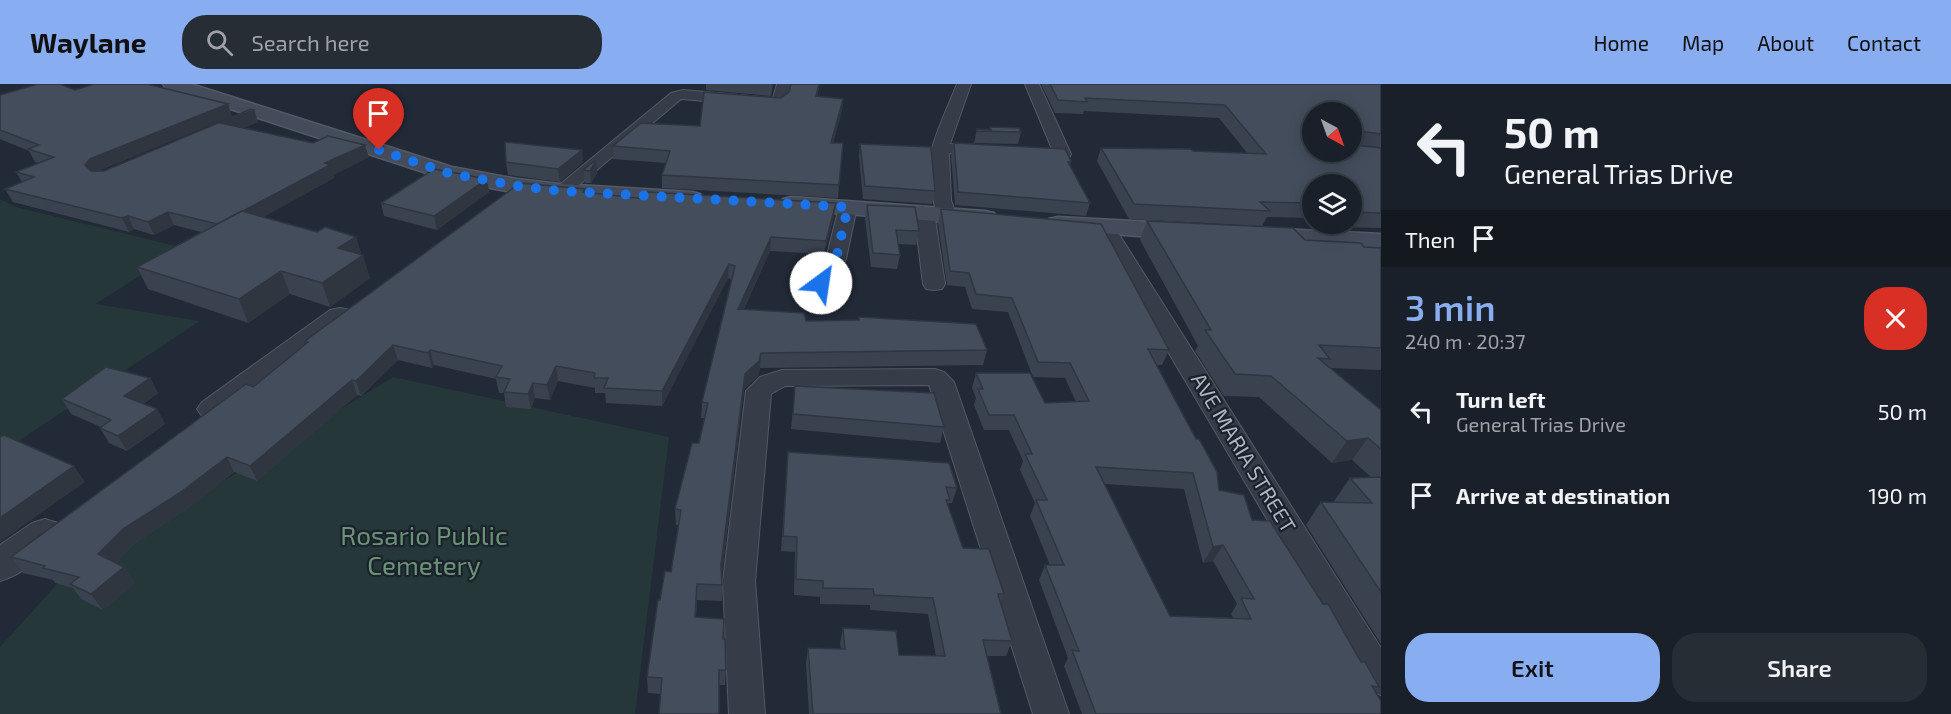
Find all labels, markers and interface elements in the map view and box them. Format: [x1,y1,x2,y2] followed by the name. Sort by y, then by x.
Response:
[182,15,602,69] search box
[30,25,146,59] text: Waylane
[203,26,236,59] icon: search
[251,29,370,55] text: Search here
[1593,30,1649,55] text: Home
[1682,30,1724,55] text: Map
[1757,30,1814,55] text: About
[1847,30,1921,55] text: Contact
[353,88,404,150] pin
[362,97,395,130] icon: arrive
[1302,102,1362,162] north arrow
[1302,102,1362,234] map controls
[1504,106,1600,156] text: 50 m
[1405,108,1483,186] icon: left
[1504,157,1733,189] text: General Trias Drive
[1302,174,1362,234] button: layers
[1467,222,1500,255] icon: arrive
[1405,226,1455,252] text: Then
[789,251,853,315] position arrow
[1405,285,1496,328] text: 3 min
[1864,287,1927,350] button: close
[1405,329,1526,353] text: 240 m · 20:37
[1187,368,1302,536] street label: AVE MARIA STREET
[1456,386,1545,412] text: Turn left
[1405,395,1438,428] icon: left
[1878,398,1927,424] text: 50 m
[1456,412,1626,436] text: General Trias Drive
[1405,479,1438,512] icon: arrive
[1456,482,1670,508] text: Arrive at destination
[1868,482,1927,508] text: 190 m
[340,519,508,580] park label: Rosario Public Cemetery
[1405,633,1660,702] button: Exit
[1672,633,1927,702] button: Share

